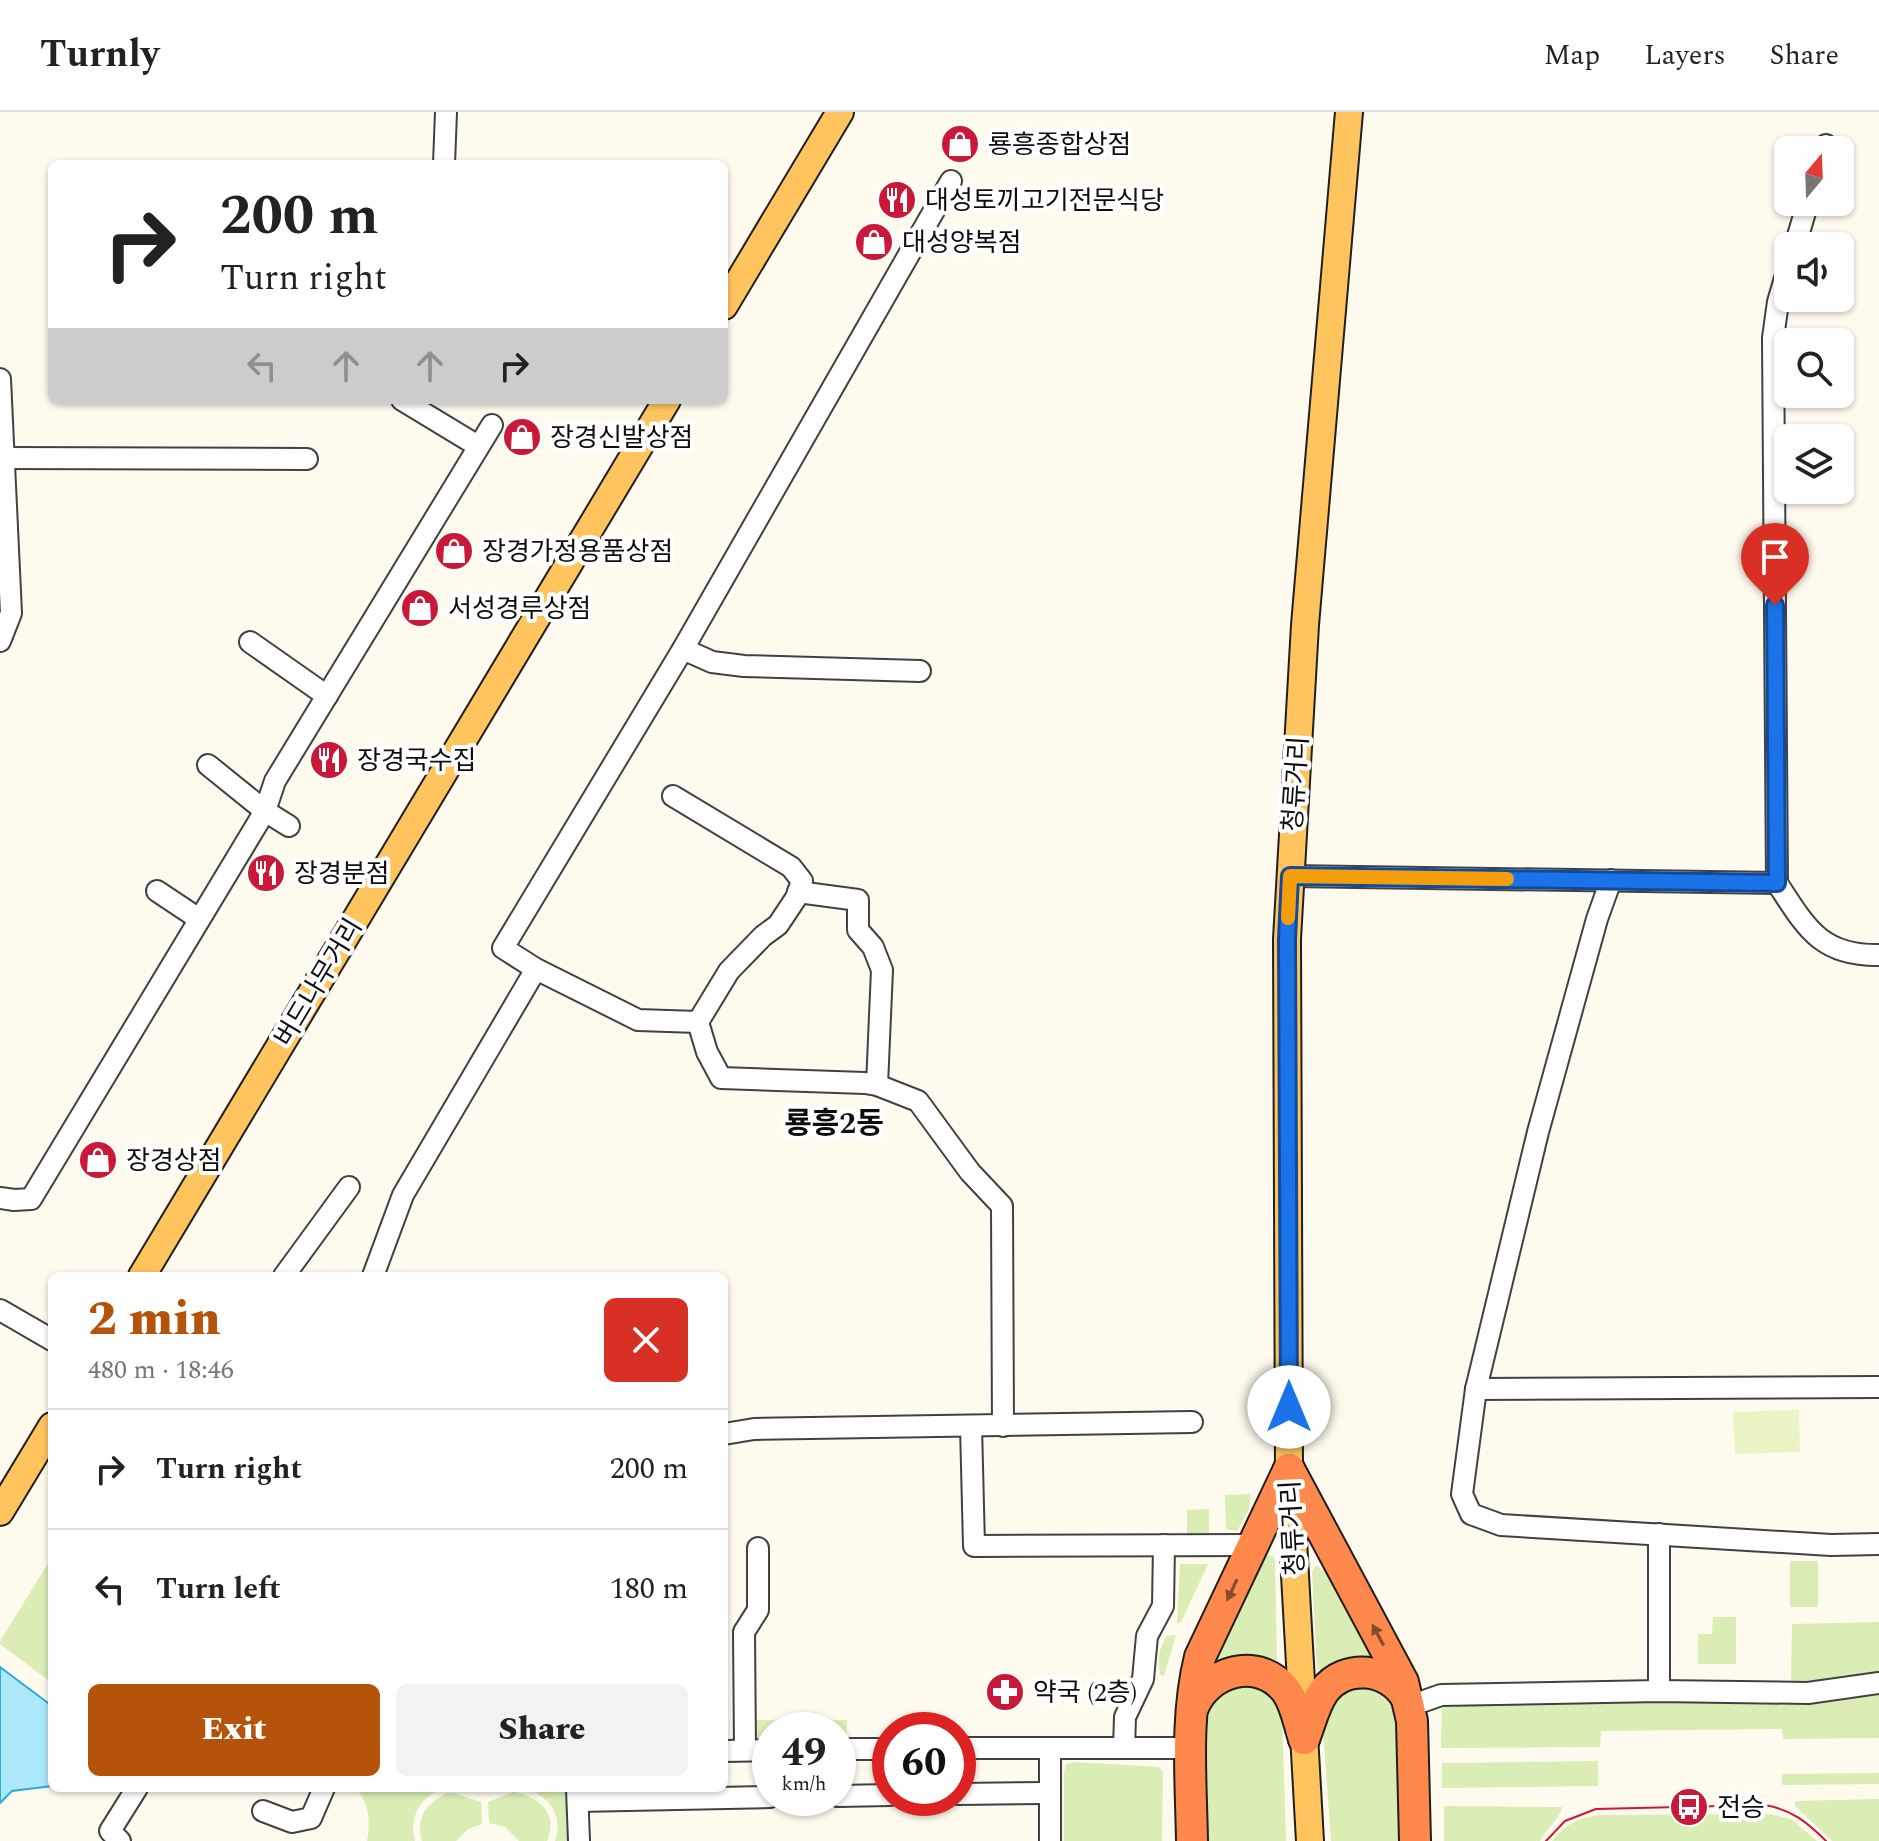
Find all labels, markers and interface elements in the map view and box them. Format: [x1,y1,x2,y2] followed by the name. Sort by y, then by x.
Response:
[40,26,159,84] text: Turnly
[1544,34,1600,77] text: Map
[1644,34,1726,77] text: Layers
[1770,34,1839,77] text: Share
[939,123,981,165] shop icon: 룡흥종합상점
[988,125,1132,165] place label: 룡흥종합상점
[1774,136,1854,216] north arrow
[1774,136,1854,504] map controls
[220,174,379,259] text: 200 m
[876,179,918,221] restaurant icon: 대성토끼고기전문식당
[925,181,1164,221] place label: 대성토끼고기전문식당
[88,192,192,296] icon: right
[853,221,895,263] shop icon: 대성양복점
[902,223,1022,263] place label: 대성양복점
[1774,232,1854,312] button: sound
[220,251,387,306] text: Turn right
[1774,328,1854,408] button: search
[240,344,284,388] icon: left
[324,344,368,388] icon: ahead
[408,344,452,388] icon: ahead
[492,344,536,388] icon: right
[501,416,543,458] shop icon: 장경신발상점
[550,418,694,458] place label: 장경신발상점
[1774,424,1854,504] button: layers
[1741,523,1809,605] pin
[433,530,475,572] shop icon: 장경가정용품상점
[482,532,673,572] place label: 장경가정용품상점
[1753,535,1797,579] icon: arrive
[399,587,441,629] shop icon: 서성경루상점
[448,589,592,629] place label: 서성경루상점
[1273,735,1319,833] street label: 청류거리
[308,739,350,781] restaurant icon: 장경국수집
[357,741,477,781] place label: 장경국수집
[245,852,287,894] restaurant icon: 장경분점
[294,854,390,894] place label: 장경분점
[265,911,373,1054] street label: 버드나무거리
[784,1101,884,1147] district label: 룡흥2동
[77,1139,119,1181] shop icon: 장경상점
[126,1141,222,1181] place label: 장경상점
[88,1283,221,1356] text: 2 min
[604,1298,688,1382] button: close
[88,1350,234,1390] text: 480 m · 18:46
[1247,1365,1331,1449] position arrow
[156,1446,302,1492] text: Turn right
[610,1446,688,1492] text: 200 m
[88,1447,132,1491] icon: right
[1271,1479,1315,1577] street label: 청류거리
[156,1566,281,1612] text: Turn left
[610,1566,688,1612] text: 180 m
[88,1567,132,1611] icon: left
[1225,1578,1239,1602] one-way arrow
[1372,1624,1386,1646] one-way arrow
[984,1671,1026,1713] pharmacy icon: 약국 (2층)
[1033,1673,1137,1713] place label: 약국 (2층)
[88,1684,380,1776] button: Exit
[396,1684,688,1776] button: Share
[872,1712,976,1816] speed limit sign: 60
[782,1723,826,1784] text: 49
[782,1769,827,1799] text: km/h
[1668,1786,1710,1828] bus stop icon: 전승
[1717,1788,1765,1828] place label: 전승

